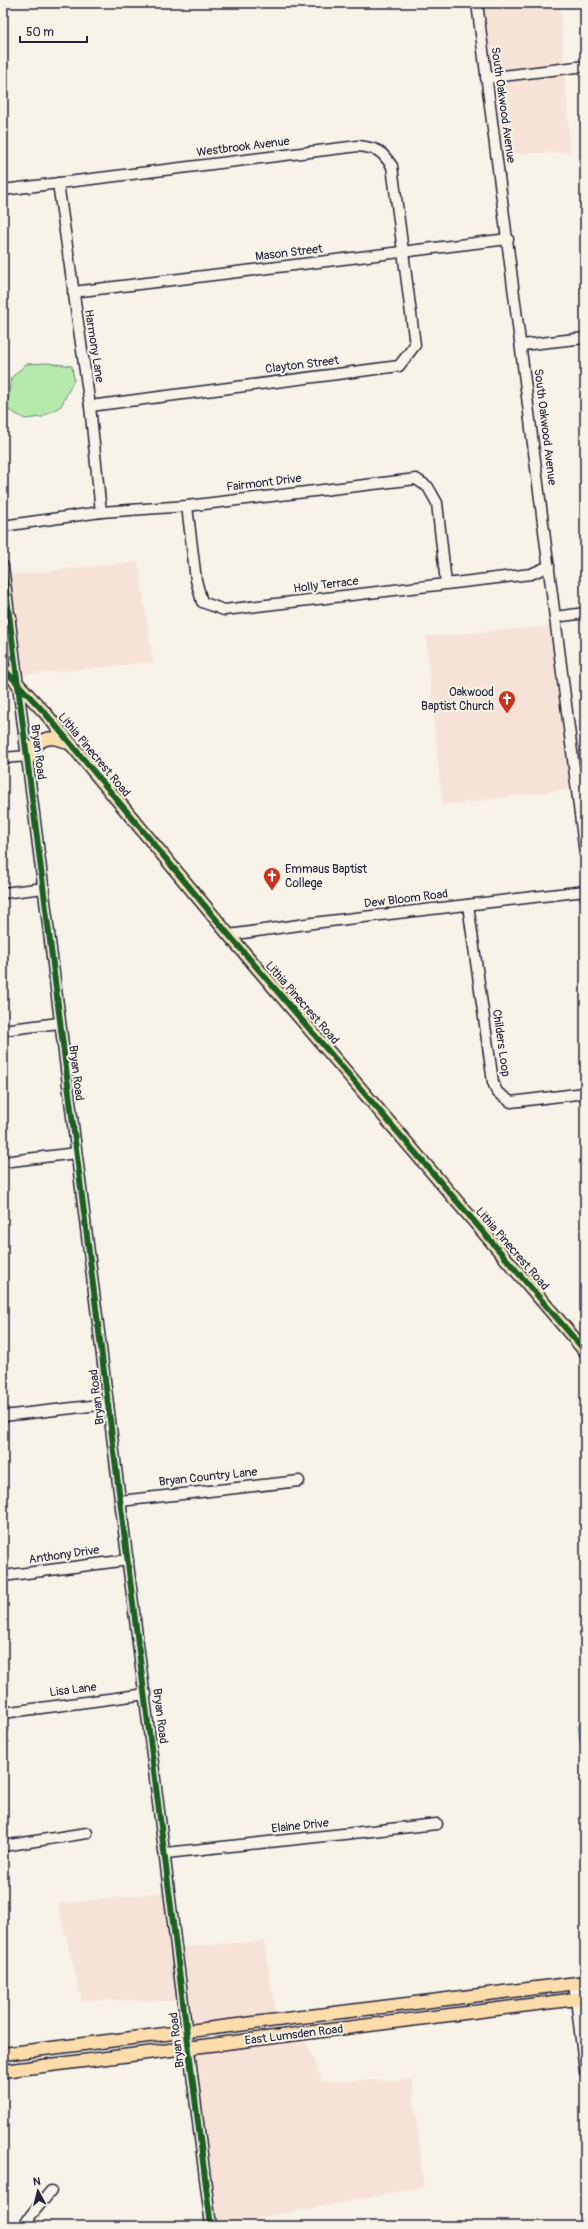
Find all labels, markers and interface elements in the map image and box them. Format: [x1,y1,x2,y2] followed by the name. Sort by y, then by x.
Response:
[20,18,87,44] scale bar
[26,25,54,40] text: 50 m
[487,46,519,164] street label: South Oakwood Avenue
[196,134,290,160] street label: Westbrook Avenue
[254,241,324,265] street label: Mason Street
[81,309,107,384] street label: Harmony Lane
[264,353,340,377] street label: Clayton Street
[530,368,560,486] street label: South Oakwood Avenue
[226,471,302,495] street label: Fairmont Drive
[293,574,359,596] street label: Holly Terrace
[421,685,494,714] place label: Oakwood Baptist Church
[497,689,517,714] church icon: Oakwood Baptist Church
[55,710,134,800] street label: Lithia Pinecrest Road
[27,723,49,781] street label: Bryan Road
[285,862,367,891] place label: Emmaus Baptist College
[262,866,282,891] church icon: Emmaus Baptist College
[363,886,449,912] street label: Dew Bloom Road
[262,959,342,1048] street label: Lithia Pinecrest Road
[489,1008,513,1078] street label: Childers Loop
[65,1044,87,1102] street label: Bryan Road
[472,1205,552,1294] street label: Lithia Pinecrest Road
[86,1368,108,1426] street label: Bryan Road
[158,1464,258,1490] street label: Bryan Country Lane
[28,1543,100,1567] street label: Anthony Drive
[49,1680,97,1700] street label: Lisa Lane
[149,1687,171,1745] street label: Bryan Road
[271,1816,330,1836] street label: Elaine Drive
[166,2011,188,2069] street label: Bryan Road
[244,2022,344,2048] street label: East Lumsden Road
[18,2171,58,2211] north arrow
[32,2175,42,2188] text: N

